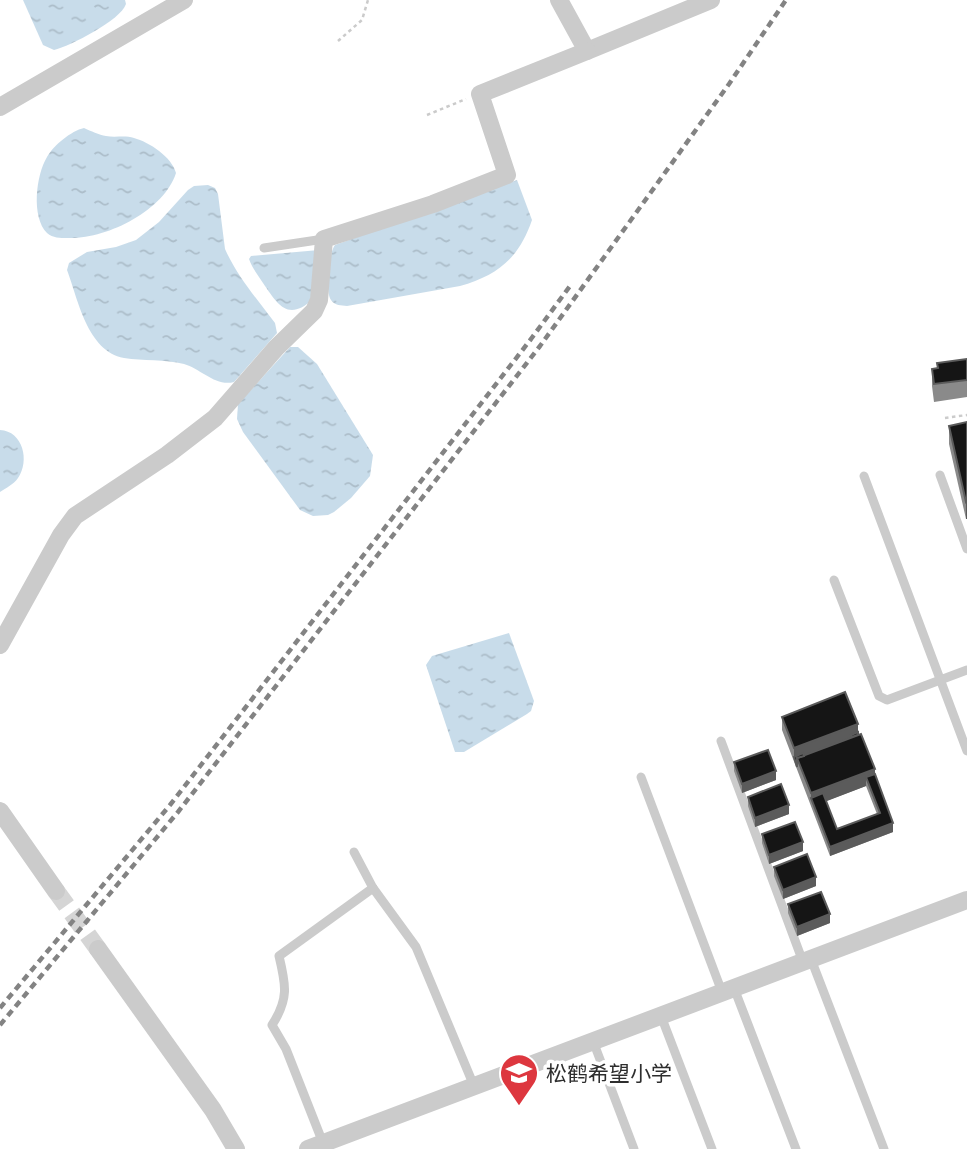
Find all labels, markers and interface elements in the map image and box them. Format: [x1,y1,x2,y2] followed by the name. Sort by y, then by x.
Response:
[498,1052,540,1107] school or university icon: 松鹤希望小学
[546,1057,672,1089] place label: 松鹤希望小学

